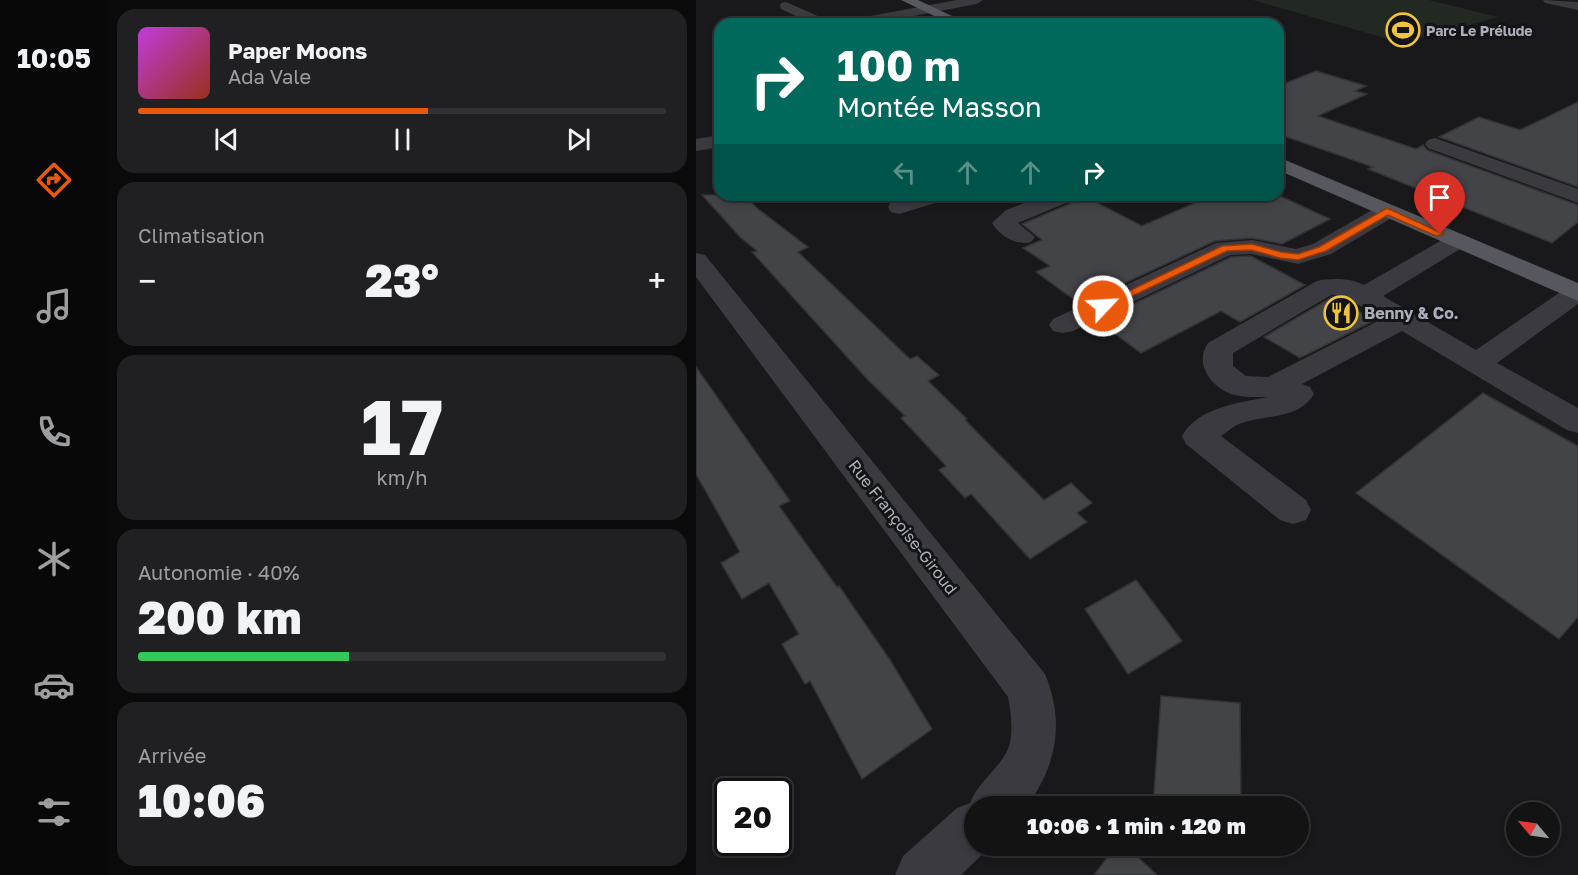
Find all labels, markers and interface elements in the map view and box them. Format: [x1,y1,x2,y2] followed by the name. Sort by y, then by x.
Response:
[1385,12,1421,48] sports icon: Parc Le Prélude
[1426,22,1533,39] place label: Parc Le Prélude
[228,37,367,64] text: Paper Moons
[837,40,960,90] text: 100 m
[17,42,91,74] text: 10:05
[738,42,816,120] icon: right
[228,64,311,88] text: Ada Vale
[837,91,1042,123] text: Montée Masson
[210,123,243,156] icon: previous
[386,123,419,156] icon: pause
[562,123,595,156] icon: next
[888,156,921,189] icon: left
[951,156,984,189] icon: ahead
[1014,156,1047,189] icon: ahead
[1077,156,1110,189] icon: right
[33,159,75,201] icon: directions
[1414,172,1465,234] pin
[1423,181,1456,214] icon: arrive
[138,223,265,247] text: Climatisation
[365,253,439,307] text: 23°
[138,261,156,300] text: −
[648,261,666,300] text: +
[1071,274,1135,338] position arrow
[33,285,75,327] icon: music
[1323,295,1359,331] restaurant icon: Benny & Co.
[1364,303,1459,323] place label: Benny & Co.
[361,379,443,472] text: 17
[33,411,75,453] icon: phone
[844,456,962,598] street label: Rue Françoise-Giroud
[377,465,427,489] text: km/h
[33,538,75,580] icon: climate
[138,560,299,584] text: Autonomie · 40%
[138,590,302,644] text: 200 km
[33,664,75,706] icon: car
[138,743,206,767] text: Arrivée
[138,773,265,827] text: 10:06
[714,778,792,856] speed limit sign: 20
[33,791,75,833] icon: filters
[1506,802,1560,856] north arrow
[1506,802,1560,856] map controls
[1027,812,1246,839] text: 10:06 · 1 min · 120 m

